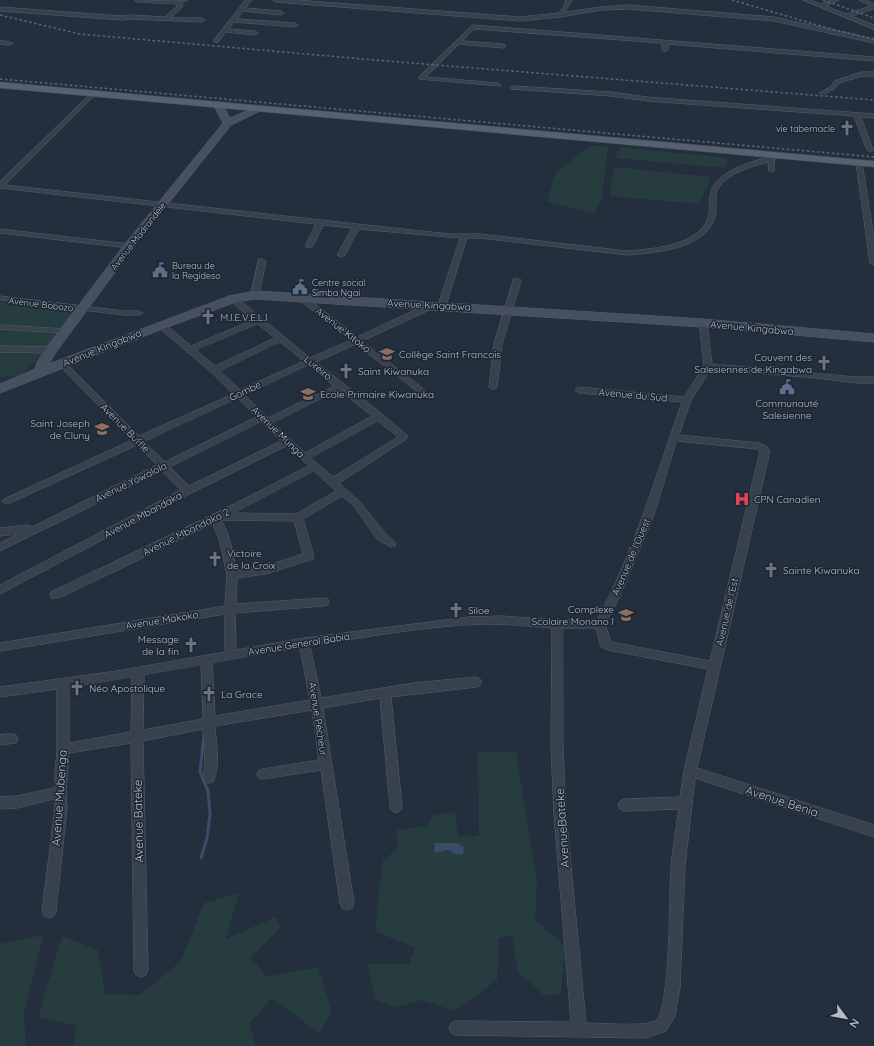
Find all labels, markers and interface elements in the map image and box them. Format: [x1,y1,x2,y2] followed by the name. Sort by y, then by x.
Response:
[838,119,856,137] church icon: vie tabernacle
[776,123,835,134] place label: vie tabernacle
[108,200,168,272] street label: Avenue Madrandele
[172,260,221,281] place label: Bureau de la Regideso
[151,261,169,279] public building icon: Bureau de la Regideso
[312,277,366,298] place label: Centre social Simba Ngai
[291,278,309,296] public building icon: Centre social Simba Ngai
[8,295,74,313] street label: Avenue Bobozo
[387,296,471,314] street label: Avenue Kingabwa
[313,304,373,356] street label: Avenue Kitoko
[199,308,217,326] church icon: M.I.E.V.E.L.I
[220,311,267,324] place label: M.I.E.V.E.L.I
[710,318,794,338] street label: Avenue Kingabwa
[61,326,143,370] street label: Avenue Kingabwa
[378,345,396,363] school or university icon: Collège Saint Francois
[399,348,501,361] place label: Collège Saint Francois
[694,351,812,376] place label: Couvent des Salesiennes de Kingabwa
[301,353,335,383] street label: Lureiro
[815,354,833,372] church icon: Couvent des Salesiennes de Kingabwa
[337,362,355,380] church icon: Saint Kiwanuka
[358,365,429,378] place label: Saint Kiwanuka
[227,378,263,404] street label: Gombe
[778,378,796,396] public building icon: Communauté Salesienne
[299,385,317,403] school or university icon: Ecole Primaire Kiwanuka
[598,386,668,404] street label: Avenue du Sud
[320,388,434,401] place label: Ecole Primaire Kiwanuka
[756,397,819,422] place label: Communauté Salesienne
[98,401,153,456] street label: Avenue Buffle
[249,403,307,461] street label: Avenue Munga
[30,417,90,442] place label: Saint Joseph de Cluny
[93,420,111,438] school or university icon: Saint Joseph de Cluny
[93,459,169,505] street label: Avenue Yowalola
[102,489,184,541] street label: Avenue Mbandaka
[733,490,751,508] hospital icon: CPN Canadien
[754,493,821,506] place label: CPN Canadien
[141,505,232,559] street label: Avenue Mbandaka 2
[609,516,653,598] street label: Avenue de l'Ouest
[227,547,276,572] place label: Victoire de la Croix
[206,550,224,568] church icon: Victoire de la Croix
[762,561,780,579] church icon: Sainte Kiwanuka
[783,564,860,577] place label: Sainte Kiwanuka
[713,576,741,647] street label: Avenue de l'Est
[447,601,465,619] church icon: Siloe
[531,603,614,628] place label: Complexe Scolaire Monano I
[468,604,490,617] place label: Siloe
[617,606,635,624] school or university icon: Complexe Scolaire Monano I
[125,608,199,632] street label: Avenue Makoko
[247,630,351,658] street label: Avenue General Babia
[138,633,179,658] place label: Message de la fin
[182,636,200,654] church icon: Message de la fin
[68,679,86,697] church icon: Néo Apostolique
[306,681,330,757] street label: Avenue Pécheur
[89,682,166,695] place label: Néo Apostolique
[200,685,218,703] church icon: La Grace
[221,688,263,701] place label: La Grace
[48,749,70,847] street label: Avenue Mubenga
[130,779,146,863] street label: Avenue Bateke
[744,782,820,820] street label: Avenue Benia
[552,787,572,868] street label: AvenueBateke
[826,998,866,1038] north arrow
[846,1016,863,1030] text: N

